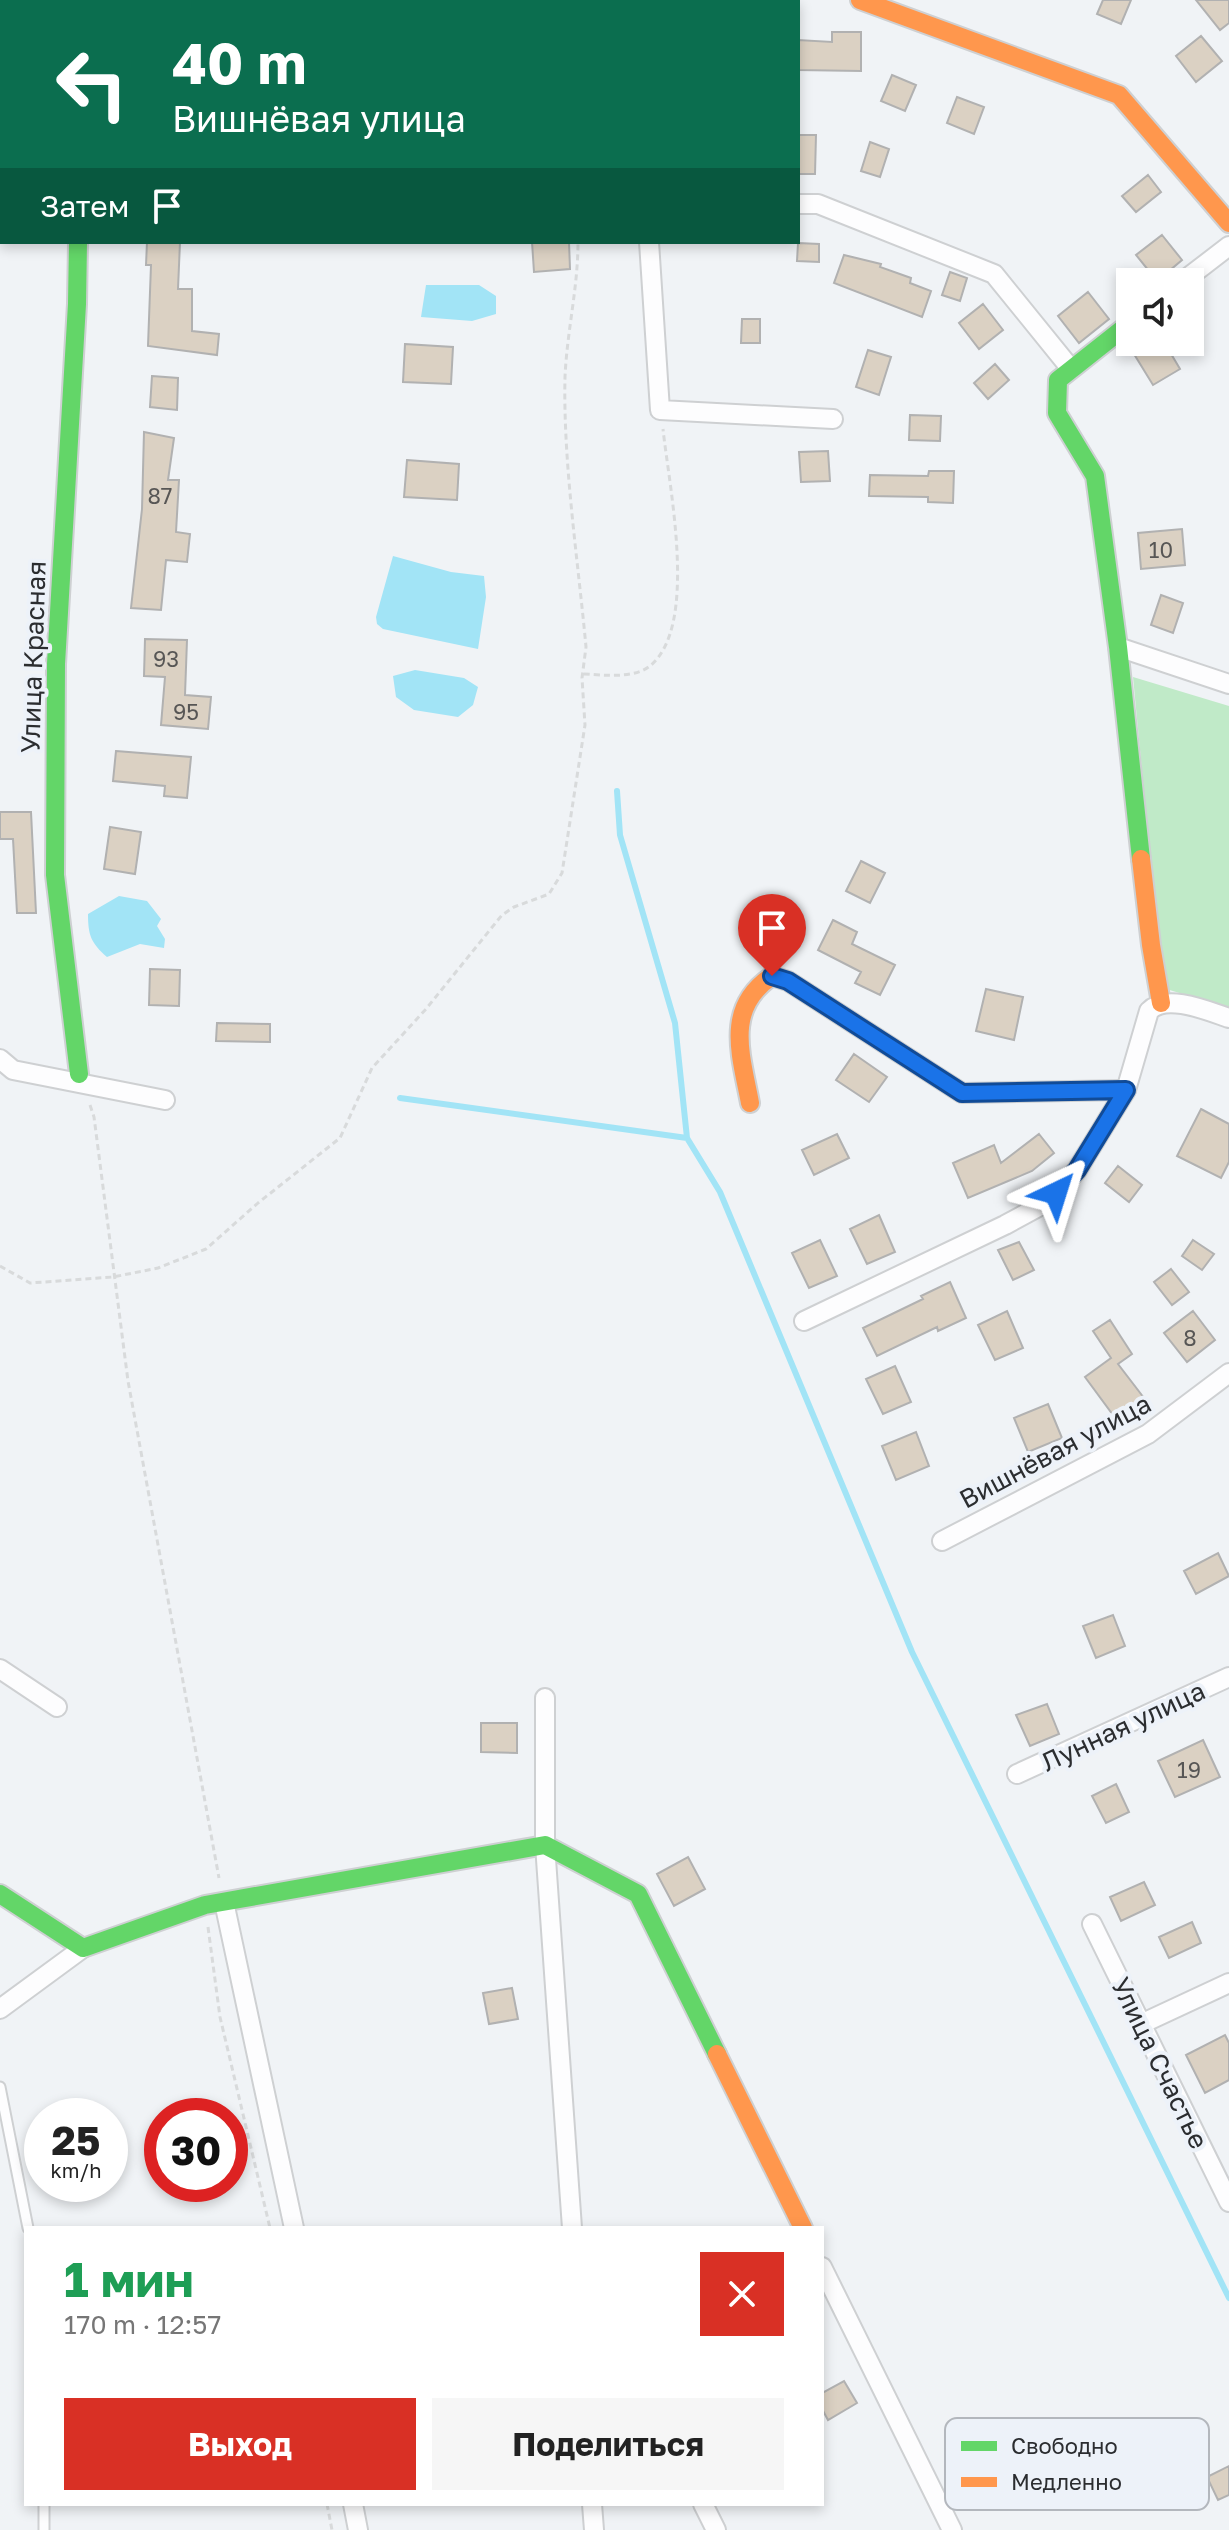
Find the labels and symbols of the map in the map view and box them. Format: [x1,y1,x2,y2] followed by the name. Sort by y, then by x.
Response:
[147,482,173,509] house number: 87
[1149,536,1173,563] house number: 10
[14,560,52,754] street label: Улица Красная
[153,645,179,672] house number: 93
[173,698,199,725] house number: 95
[738,894,806,976] pin
[1014,1151,1098,1235] position arrow
[1183,1324,1197,1351] house number: 8
[954,1388,1156,1514] street label: Вишнёвая улица
[1036,1675,1210,1777] street label: Лунная улица
[1177,1756,1201,1783] house number: 19
[1105,1972,1215,2154] street label: Улица Счастье
[144,2098,248,2202] speed limit sign: 30
[945,2418,1209,2510] legend
[1011,2432,1118,2459] text: Свободно
[1011,2468,1122,2495] text: Медленно

